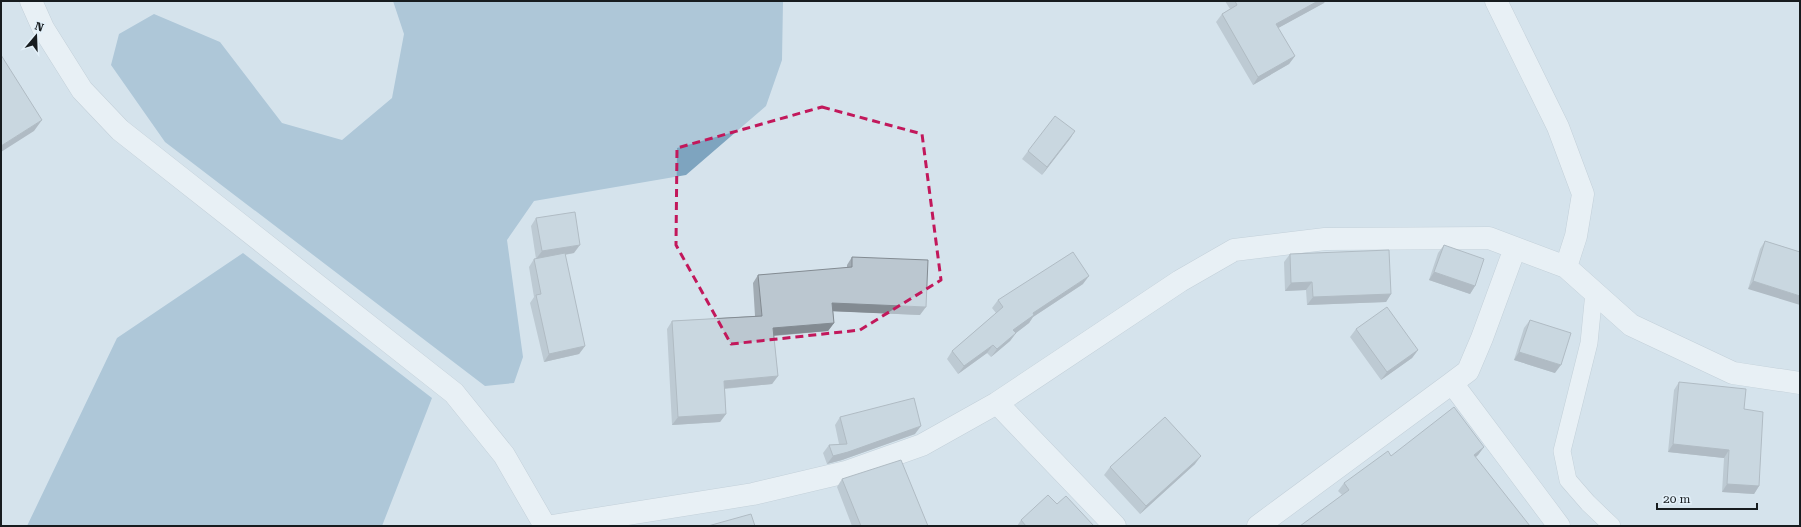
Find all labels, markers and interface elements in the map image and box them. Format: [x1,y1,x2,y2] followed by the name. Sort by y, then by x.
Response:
[16,16,56,56] north arrow
[33,19,46,35] text: N
[1657,485,1757,511] scale bar
[1663,492,1690,506] text: 20 m

